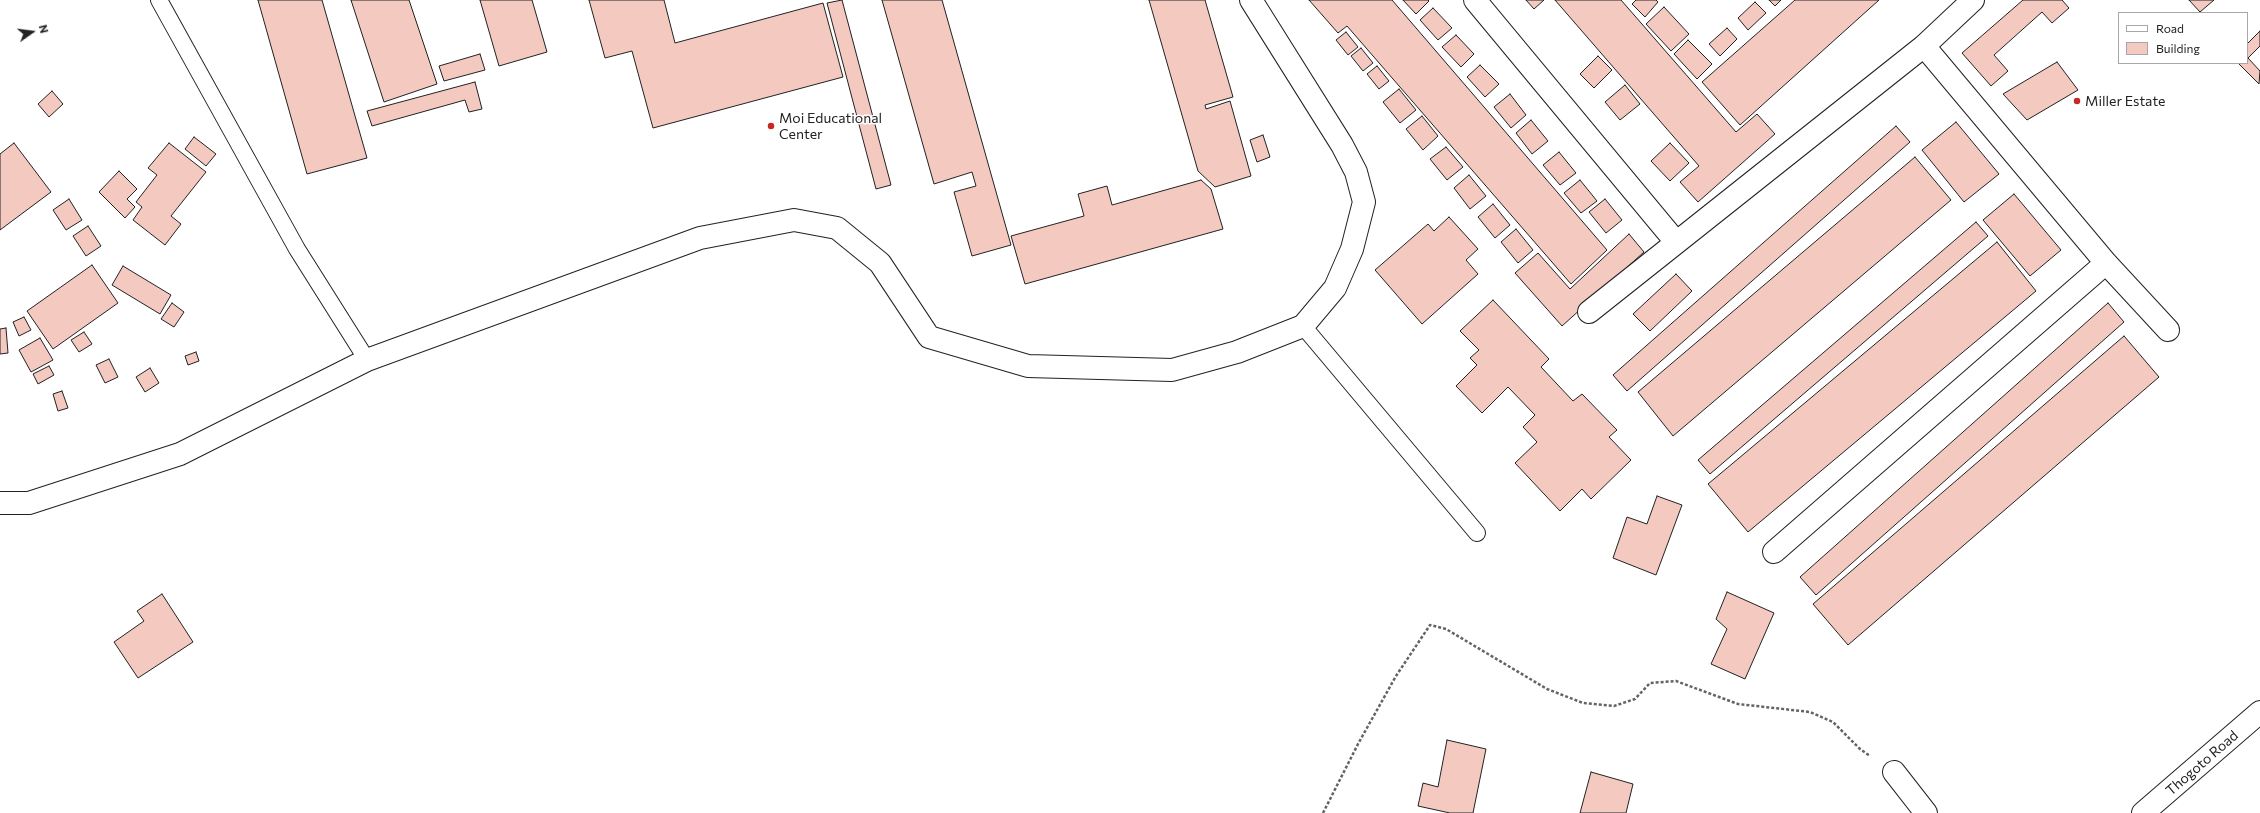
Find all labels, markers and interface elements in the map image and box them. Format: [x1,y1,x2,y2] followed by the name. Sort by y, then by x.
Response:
[12,12,52,52] north arrow
[2118,12,2248,64] legend
[2156,21,2184,35] text: Road
[37,23,51,35] text: N
[2156,41,2200,55] text: Building
[2085,93,2165,109] place label: Miller Estate
[2072,96,2082,106] marker: Miller Estate
[779,110,882,142] place label: Moi Educational Center
[766,121,776,131] marker: Moi Educational Center
[2162,727,2242,799] street label: Thogoto Road

